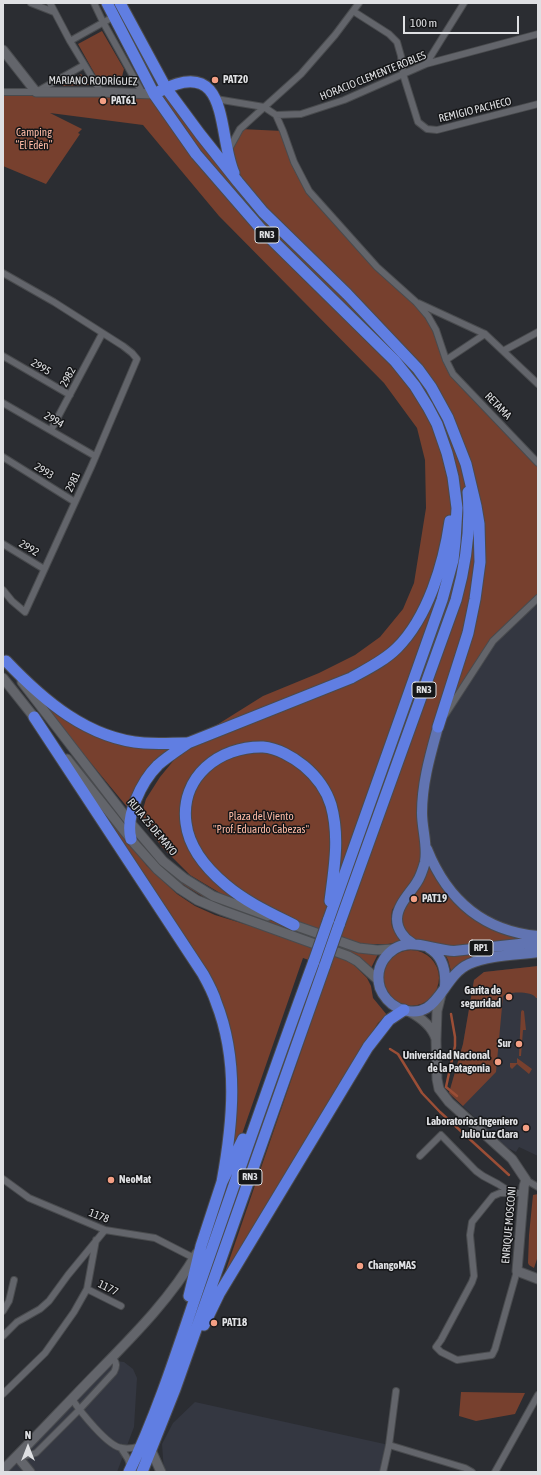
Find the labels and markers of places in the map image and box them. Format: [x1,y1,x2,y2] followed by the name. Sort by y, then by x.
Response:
[223,73,248,87] place label: PAT20
[210,75,220,85] marker: PAT20
[111,94,136,108] place label: PAT61
[98,96,108,106] marker: PAT61
[422,892,447,906] place label: PAT19
[409,894,419,904] marker: PAT19
[461,984,501,1010] place label: Garita de seguridad
[504,992,514,1002] marker: Garita de seguridad
[498,1037,511,1051] place label: Sur
[514,1039,524,1049] marker: Sur
[403,1049,490,1075] place label: Universidad Nacional de la Patagonia
[493,1057,503,1067] marker: Universidad Nacional de la Patagonia
[427,1115,518,1141] place label: Laboratorios Ingeniero Julio Luz Clara
[521,1123,531,1133] marker: Laboratorios Ingeniero Julio Luz Clara
[119,1173,151,1187] place label: NeoMat
[106,1175,116,1185] marker: NeoMat
[368,1259,416,1273] place label: ChangoMAS
[355,1261,365,1271] marker: ChangoMAS
[222,1316,247,1330] place label: PAT18
[209,1318,219,1328] marker: PAT18

